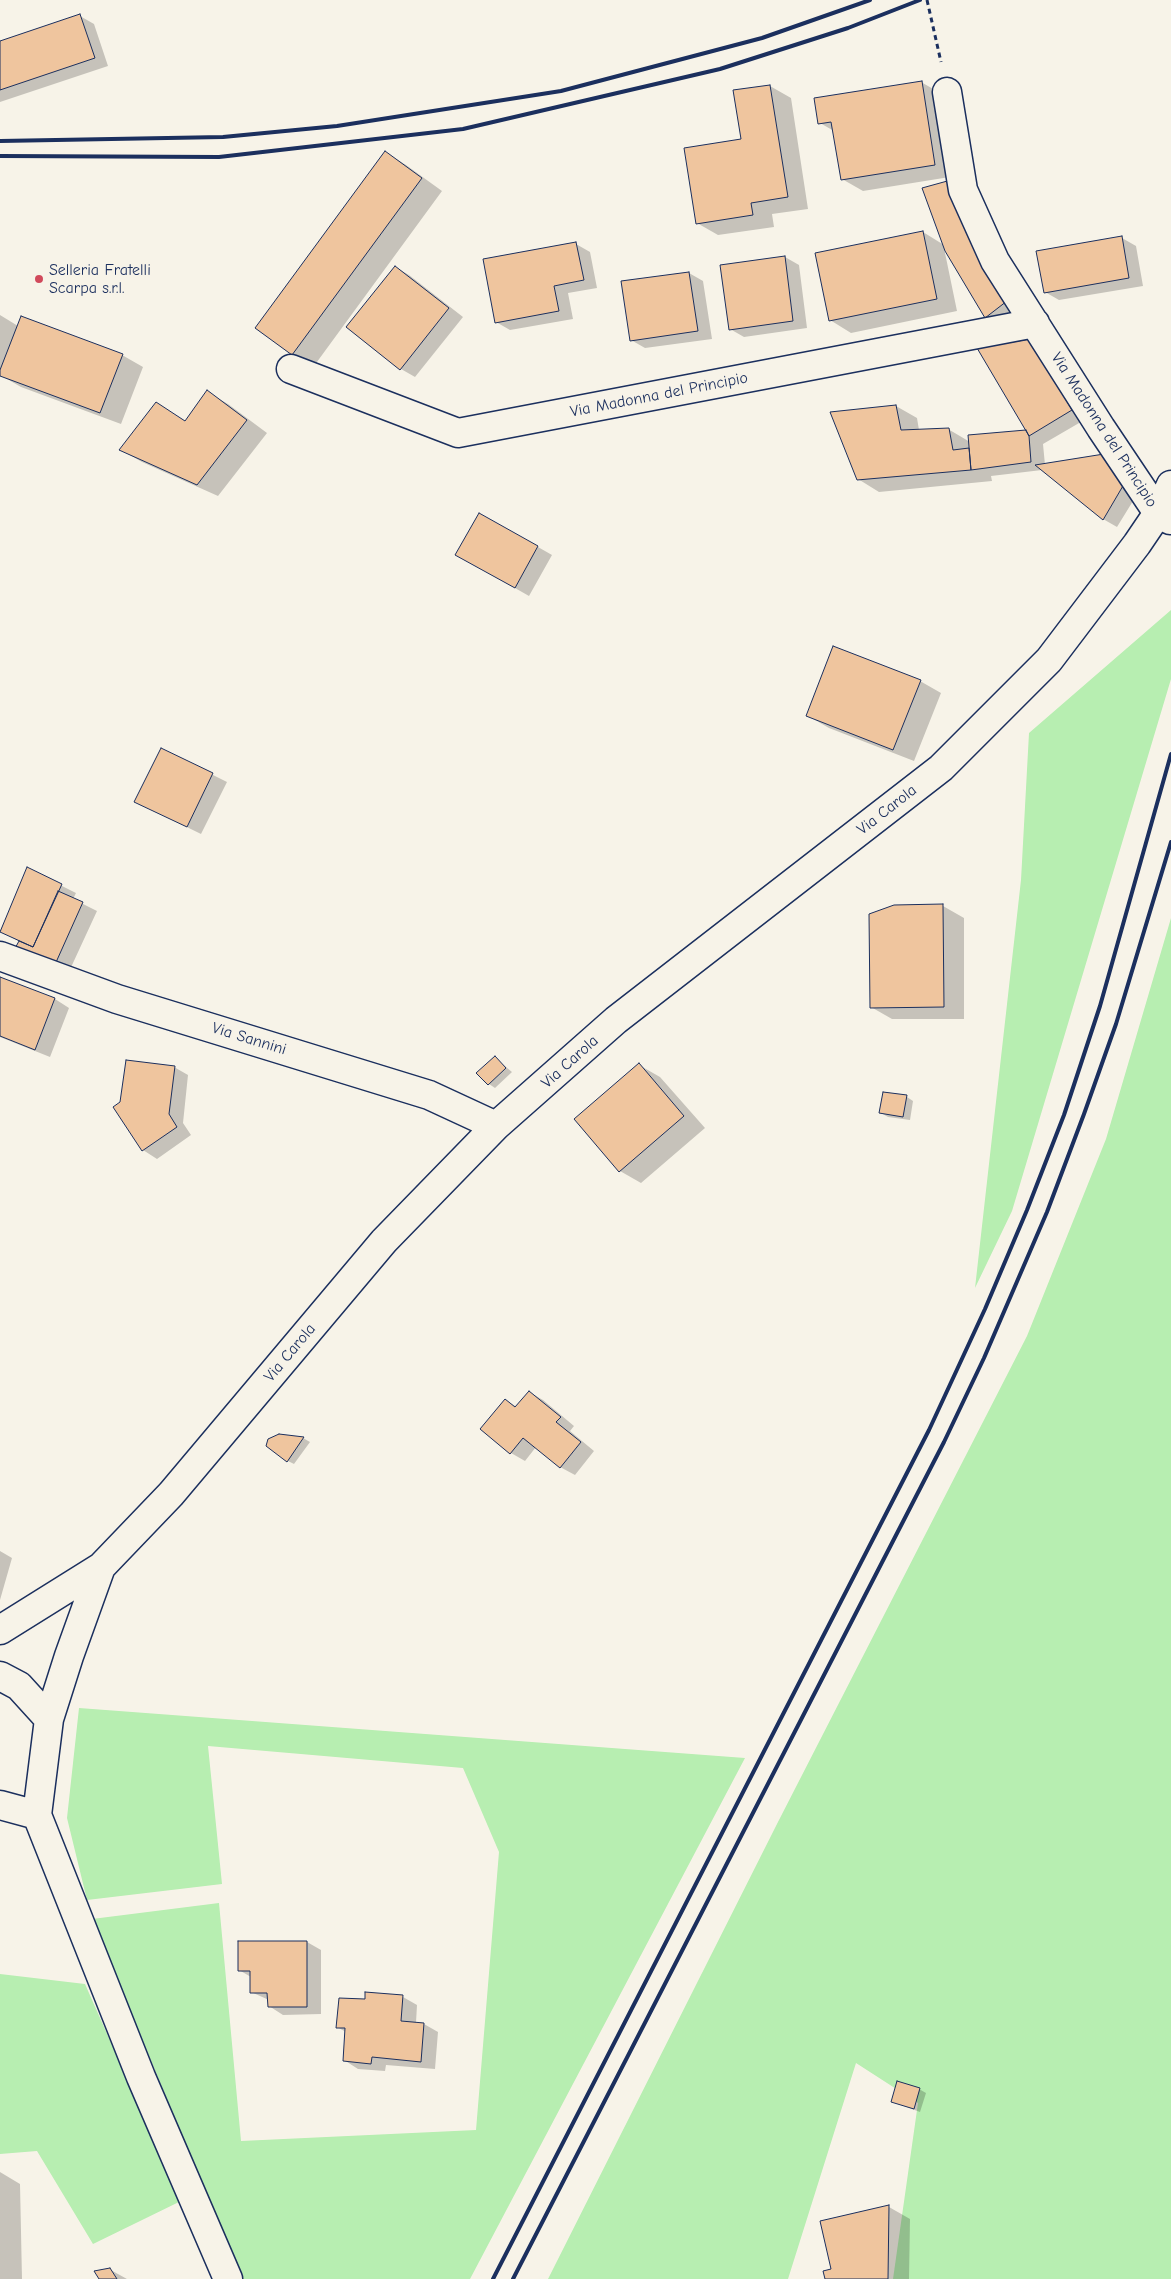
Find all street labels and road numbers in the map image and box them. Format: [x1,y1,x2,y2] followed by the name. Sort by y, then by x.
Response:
[1047,349,1161,511] street label: Via Madonna del Principio
[568,368,750,422] street label: Via Madonna del Principio
[853,781,921,839] street label: Via Carola
[210,1019,288,1059] street label: Via Sannini
[537,1031,603,1093] street label: Via Carola
[260,1320,320,1386] street label: Via Carola

